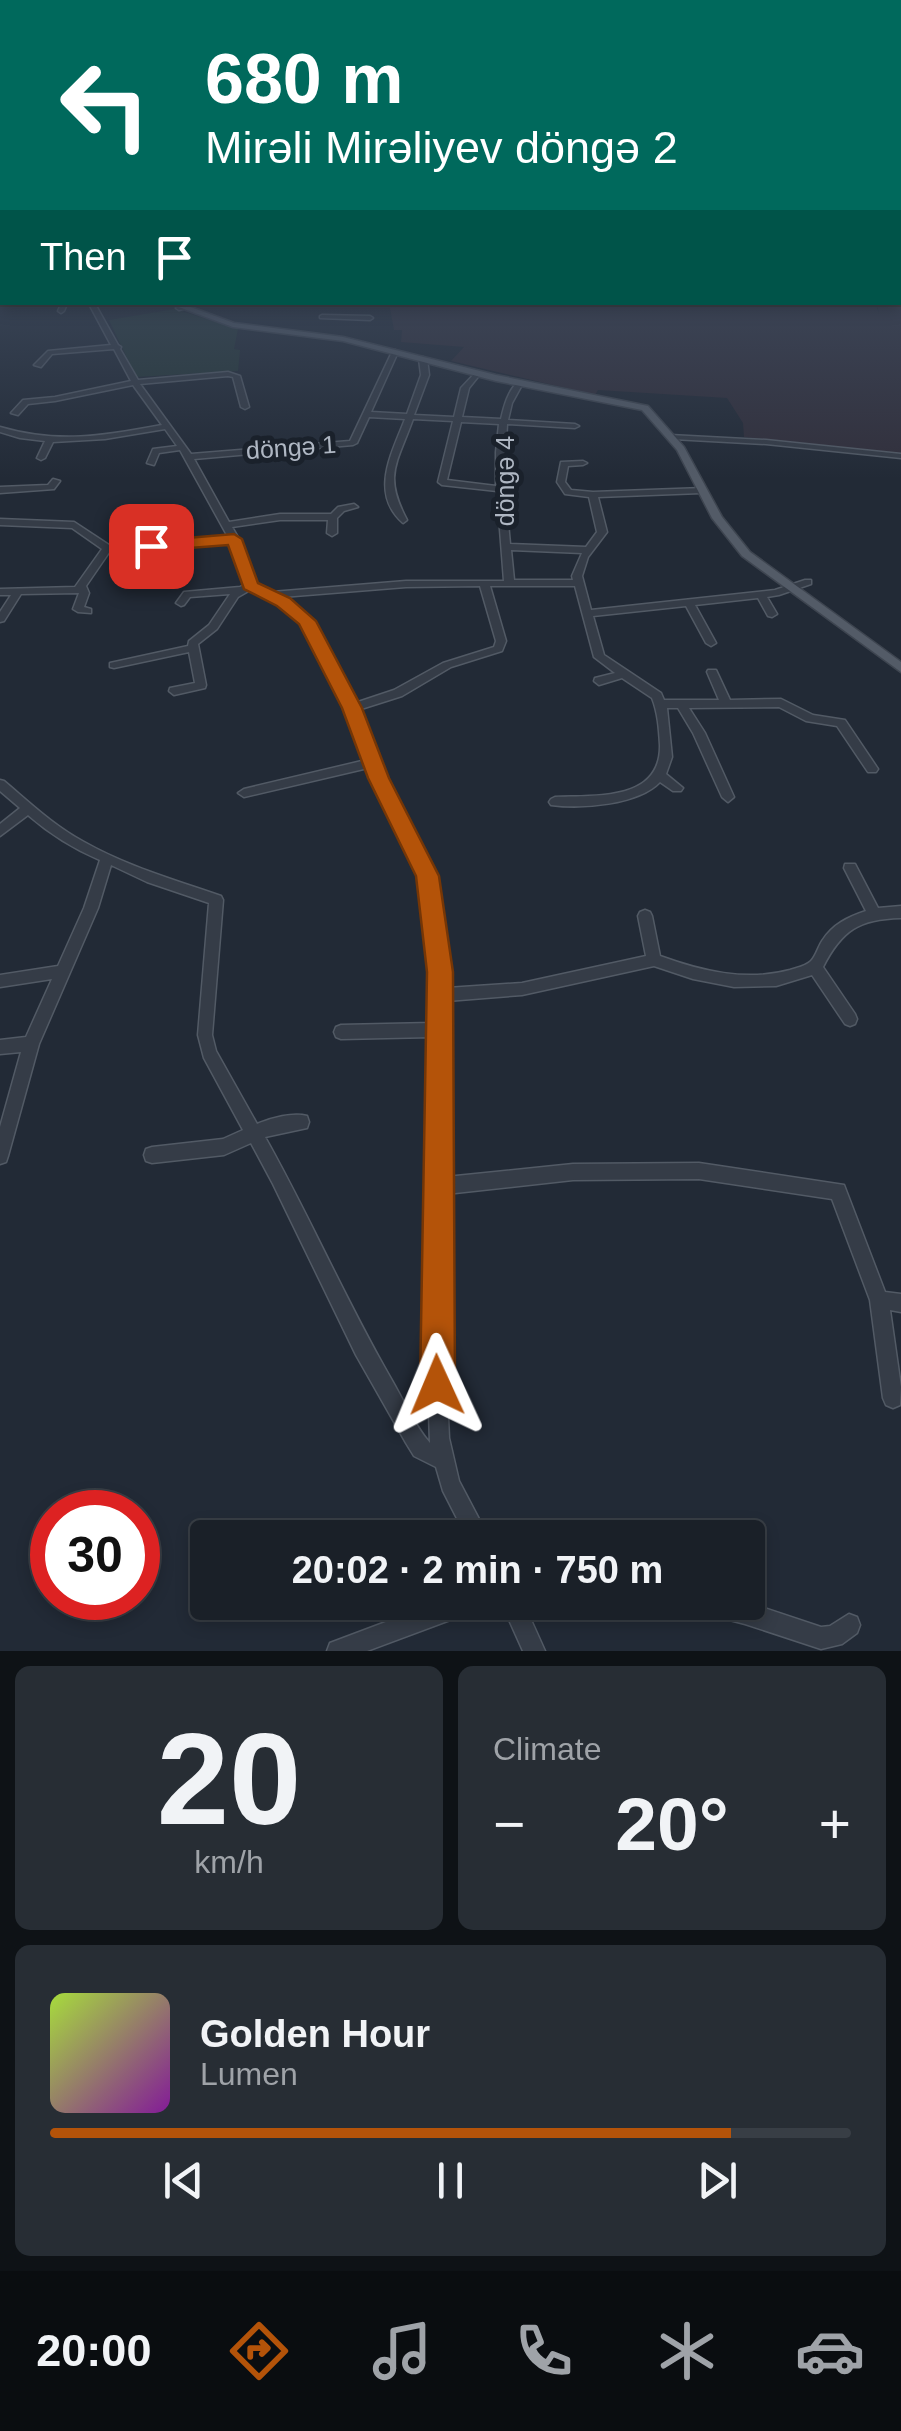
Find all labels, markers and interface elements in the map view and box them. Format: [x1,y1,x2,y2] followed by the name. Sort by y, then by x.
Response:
[40,40,170,170] icon: left
[205,40,403,118] text: 680 m
[205,122,678,173] text: Mirəli Mirəliyev döngə 2
[147,230,202,285] icon: arrive
[40,236,127,278] text: Then
[245,430,337,464] street label: döngə 1
[491,436,519,526] street label: döngə 4
[109,504,194,589] pin
[124,519,179,574] icon: arrive
[385,1333,489,1437] position arrow
[30,1490,160,1620] speed limit sign: 30
[292,1549,663,1591] text: 20:02 · 2 min · 750 m
[157,1706,301,1852] text: 20
[493,1731,601,1767] text: Climate
[615,1782,729,1866] text: 20°
[493,1793,525,1855] text: −
[819,1793,851,1855] text: +
[194,1844,264,1880] text: km/h
[200,2013,430,2055] text: Golden Hour
[200,2056,298,2092] text: Lumen
[156,2153,211,2208] icon: previous
[423,2153,478,2208] icon: pause
[690,2153,745,2208] icon: next
[224,2316,294,2386] icon: directions
[367,2316,437,2386] icon: music
[509,2316,579,2386] icon: phone
[652,2316,722,2386] icon: climate
[795,2316,865,2386] icon: car
[36,2325,151,2376] text: 20:00

